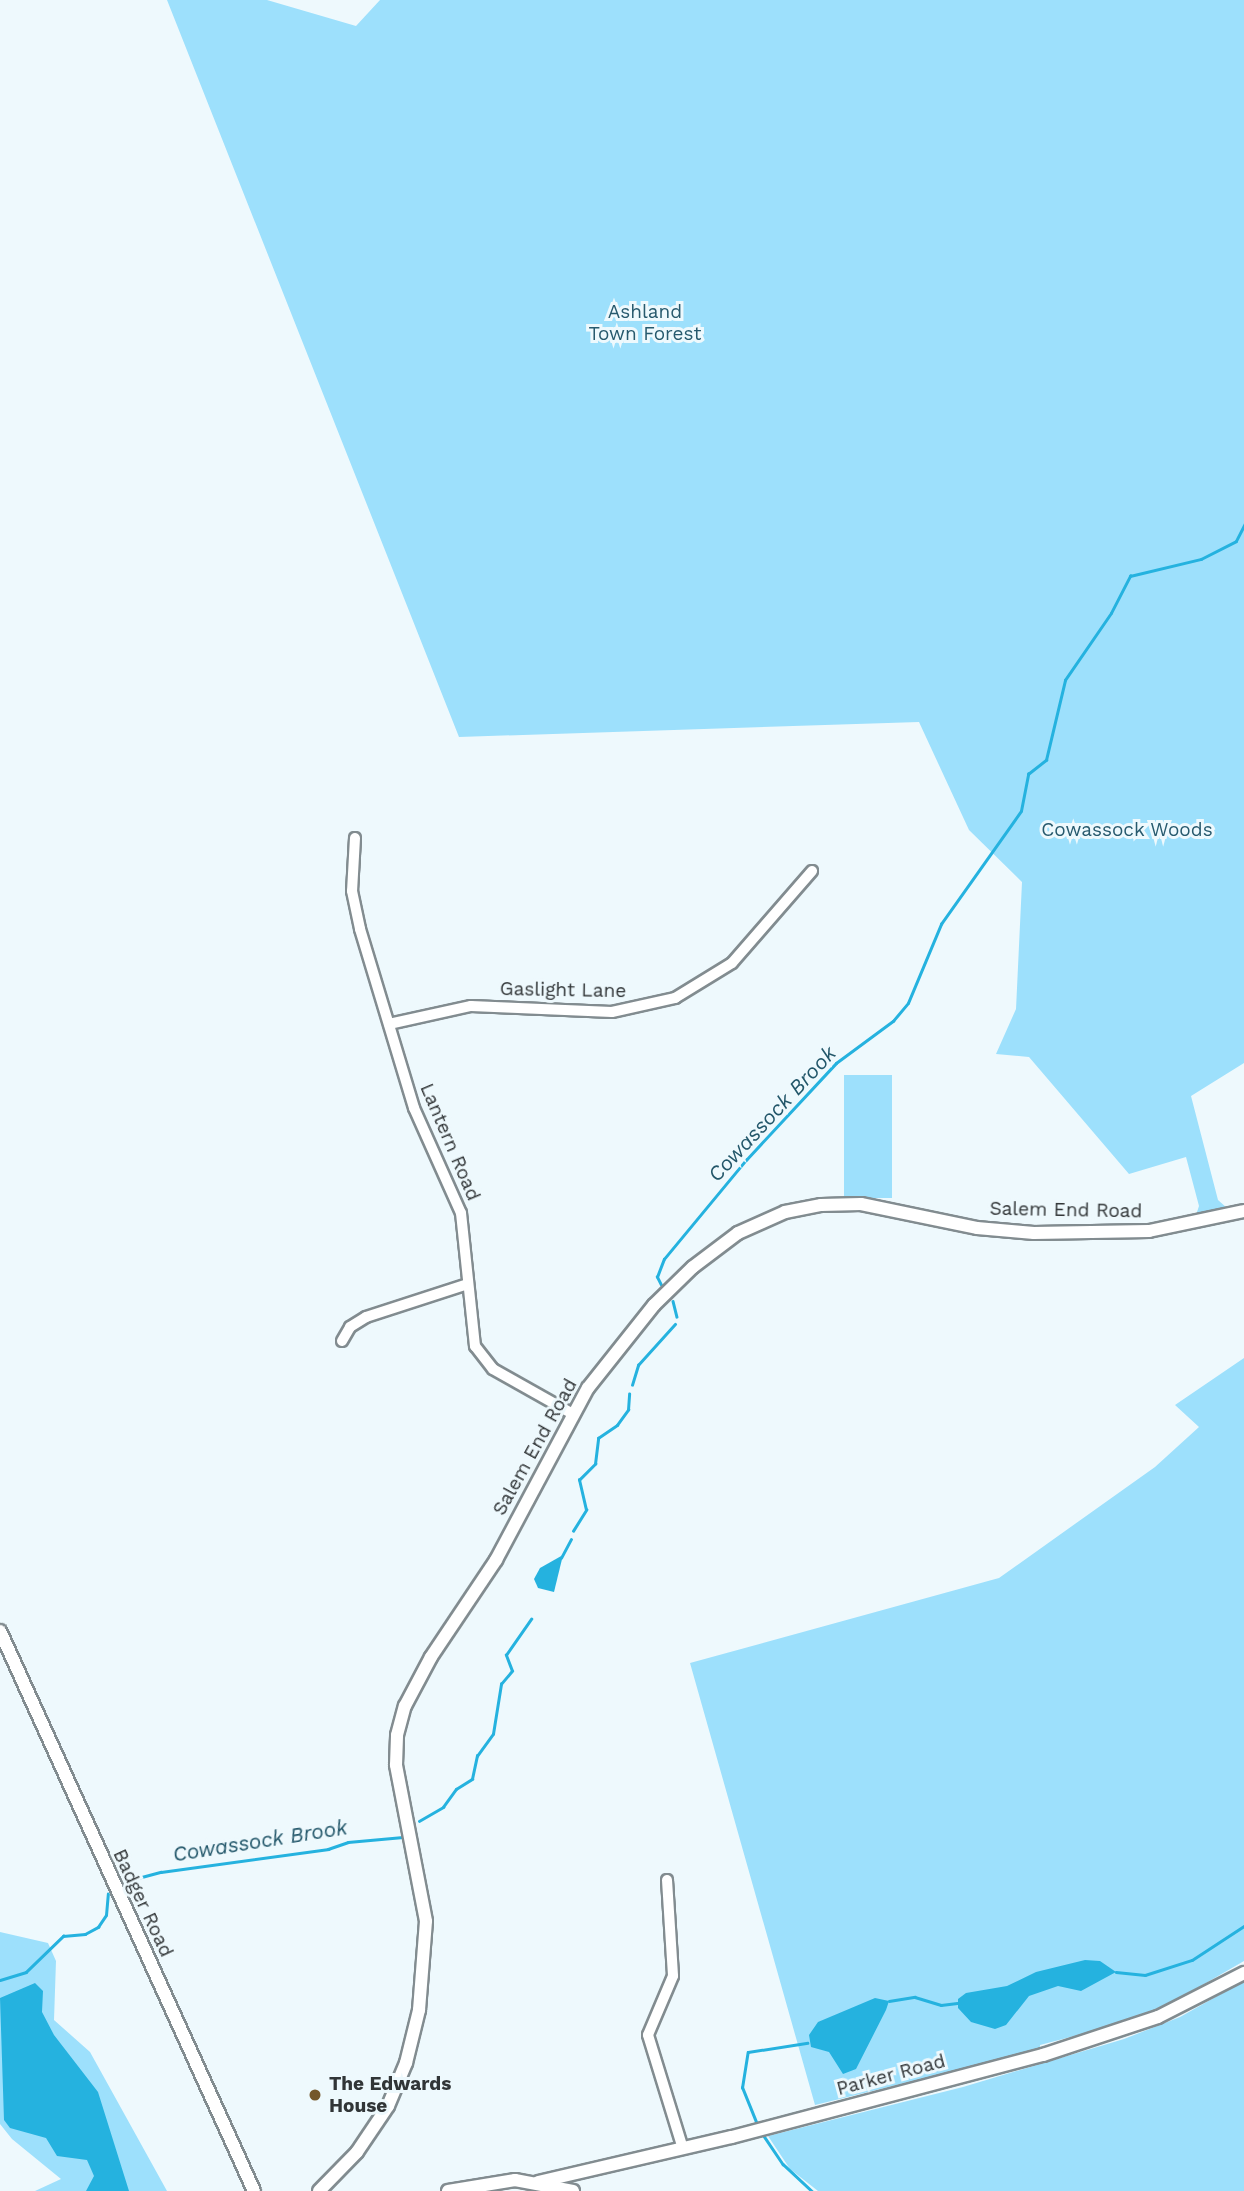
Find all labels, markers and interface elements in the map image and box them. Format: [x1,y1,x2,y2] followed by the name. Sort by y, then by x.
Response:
[589,301,701,345] park label: Ashland Town Forest
[1041,819,1213,841] park label: Cowassock Woods
[500,977,626,1003] street label: Gaslight Lane
[702,1041,842,1187] water label: Cowassock Brook
[415,1080,485,1204] street label: Lantern Road
[989,1197,1143,1223] street label: Salem End Road
[488,1375,582,1519] street label: Salem End Road
[171,1815,349,1867] water label: Cowassock Brook
[108,1845,178,1961] street label: Badger Road
[834,2049,948,2101] street label: Parker Road
[329,2073,451,2117] place label: The Edwards House
[307,2087,323,2103] marker: The Edwards House

